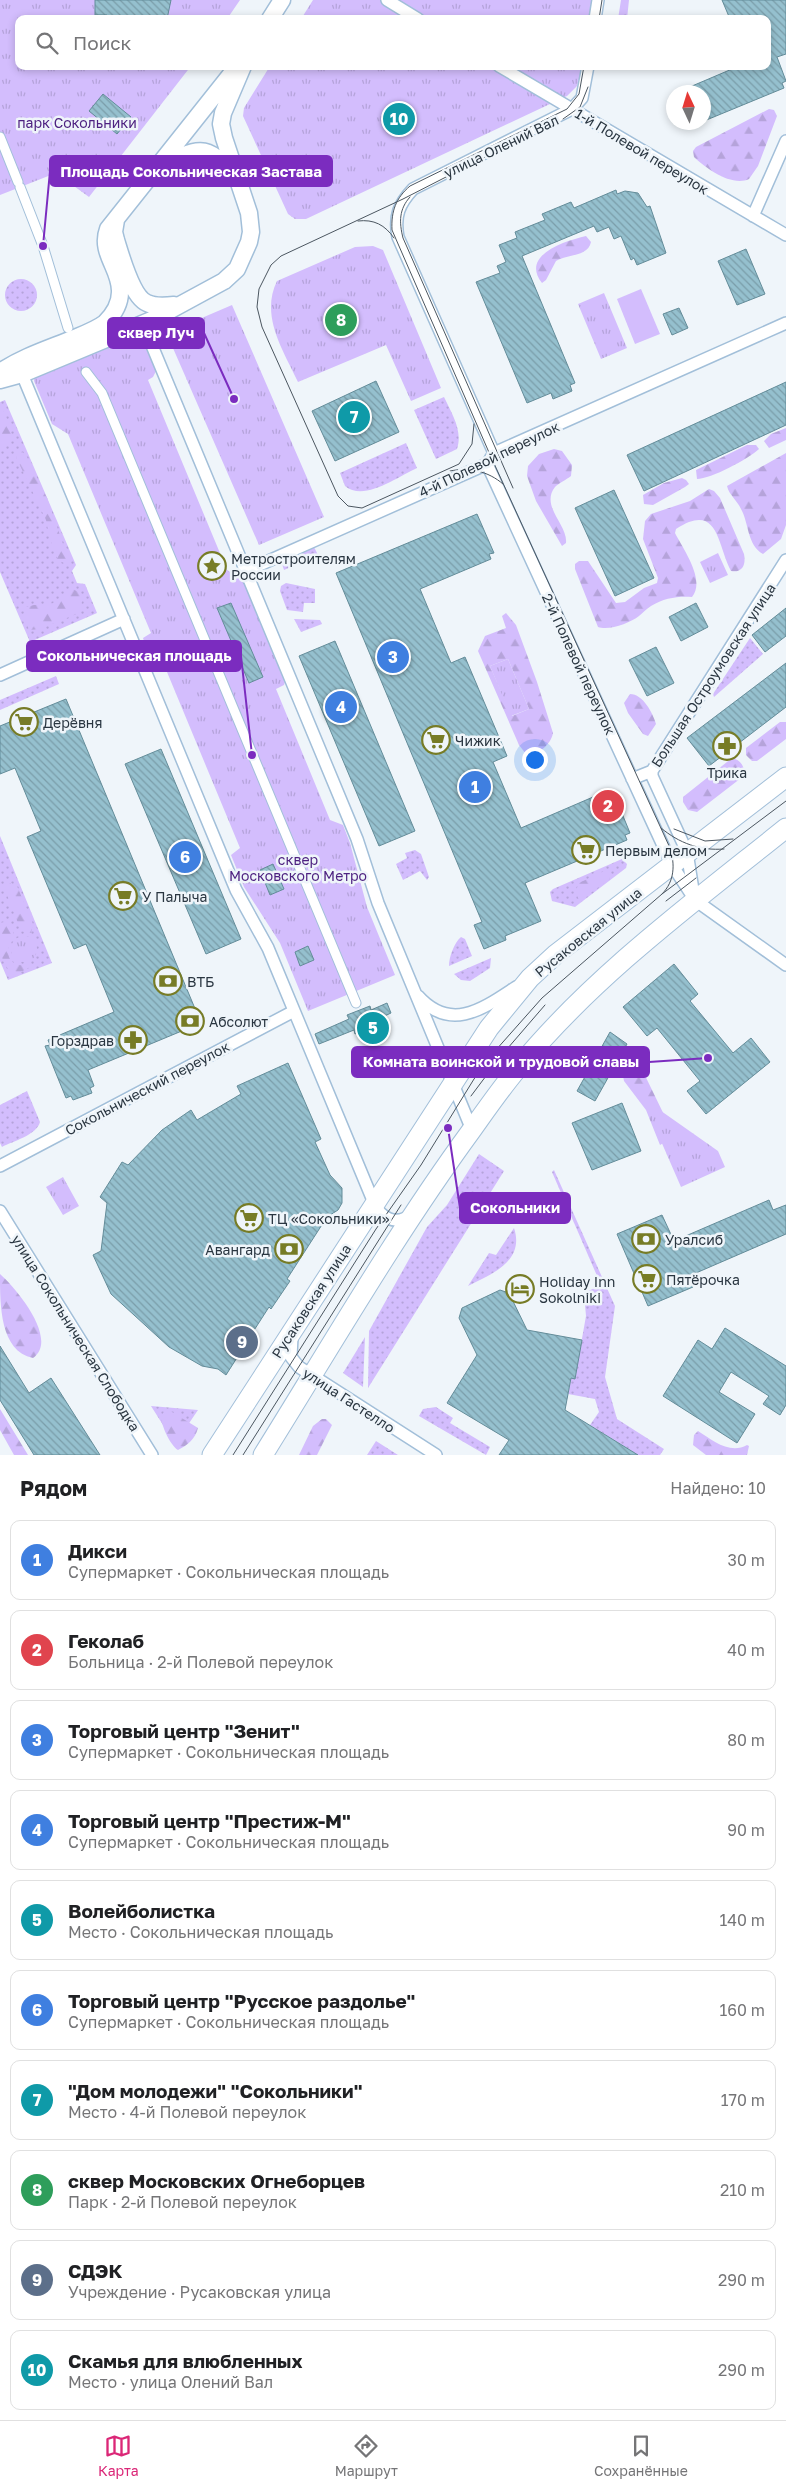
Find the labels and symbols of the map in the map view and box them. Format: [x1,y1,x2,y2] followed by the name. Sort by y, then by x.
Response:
[666,85,711,130] north arrow
[383,100,415,138] pin: 10
[572,104,712,198] street label: 1-й Полевой переулок
[441,111,561,181] street label: улица Олений Вал
[17,114,137,131] park label: парк Сокольники
[50,156,332,186] callout: Площадь Сокольническая Застава
[60,162,322,180] text: Площадь Сокольническая Застава
[325,301,357,339] pin: 8
[108,318,204,348] callout: сквер Луч
[118,323,194,341] text: сквер Луч
[338,398,370,436] pin: 7
[416,417,562,501] street label: 4-й Полевой переулок
[231,550,356,583] place label: Метростроителям России
[197,551,227,581] place icon: Метростроителям России
[647,580,779,770] street label: Большая Остроумовская улица
[539,591,619,737] street label: 2-й Полевой переулок
[377,638,409,676] pin: 3
[27,641,241,671] callout: Сокольническая площадь
[37,646,231,664] text: Сокольническая площадь
[325,688,357,726] pin: 4
[9,707,39,737] supermarket icon: Дерёвня
[43,714,102,731] place label: Дерёвня
[421,725,451,755] supermarket icon: Чижик
[712,731,742,761] pharmacy icon: Трика
[455,732,501,749] place label: Чижик
[522,747,548,773] your location
[707,764,747,781] place label: Трика
[459,768,491,806] pin: 1
[592,787,624,825] pin: 2
[571,835,601,865] supermarket icon: Первым делом
[169,838,201,876] pin: 6
[605,842,707,859] place label: Первым делом
[229,851,367,884] park label: сквер Московского Метро
[108,881,138,911] supermarket icon: У Палыча
[531,884,645,980] street label: Русаковская улица
[142,888,207,905] place label: У Палыча
[153,966,183,996] bank icon: ВТБ
[187,973,214,990] place label: ВТБ
[175,1006,205,1036] bank icon: Абсолют
[357,1009,389,1047] pin: 5
[209,1013,268,1030] place label: Абсолют
[118,1025,148,1055] pharmacy icon: Горздрав
[50,1032,114,1049] place label: Горздрав
[62,1037,232,1139] street label: Сокольнический переулок
[352,1047,649,1077] callout: Комната воинской и трудовой славы
[363,1052,639,1070] text: Комната воинской и трудовой славы
[460,1193,570,1223] callout: Сокольники
[470,1198,560,1216] text: Сокольники
[234,1203,264,1233] supermarket icon: ТЦ «Сокольники»
[268,1210,390,1227] place label: ТЦ «Сокольники»
[631,1224,661,1254] bank icon: Уралсиб
[665,1231,723,1248] place label: Уралсиб
[8,1232,144,1434] street label: улица Сокольническая Слободка
[274,1234,304,1264] bank icon: Авангард
[205,1241,271,1258] place label: Авангард
[268,1241,354,1361] street label: Русаковская улица
[632,1264,662,1294] supermarket icon: Пятёрочка
[666,1271,740,1288] place label: Пятёрочка
[539,1273,615,1306] place label: Holiday Inn Sokolniki
[505,1274,535,1304] hotel icon: Holiday Inn Sokolniki
[226,1323,258,1361] pin: 9
[300,1364,398,1436] street label: улица Гастелло

